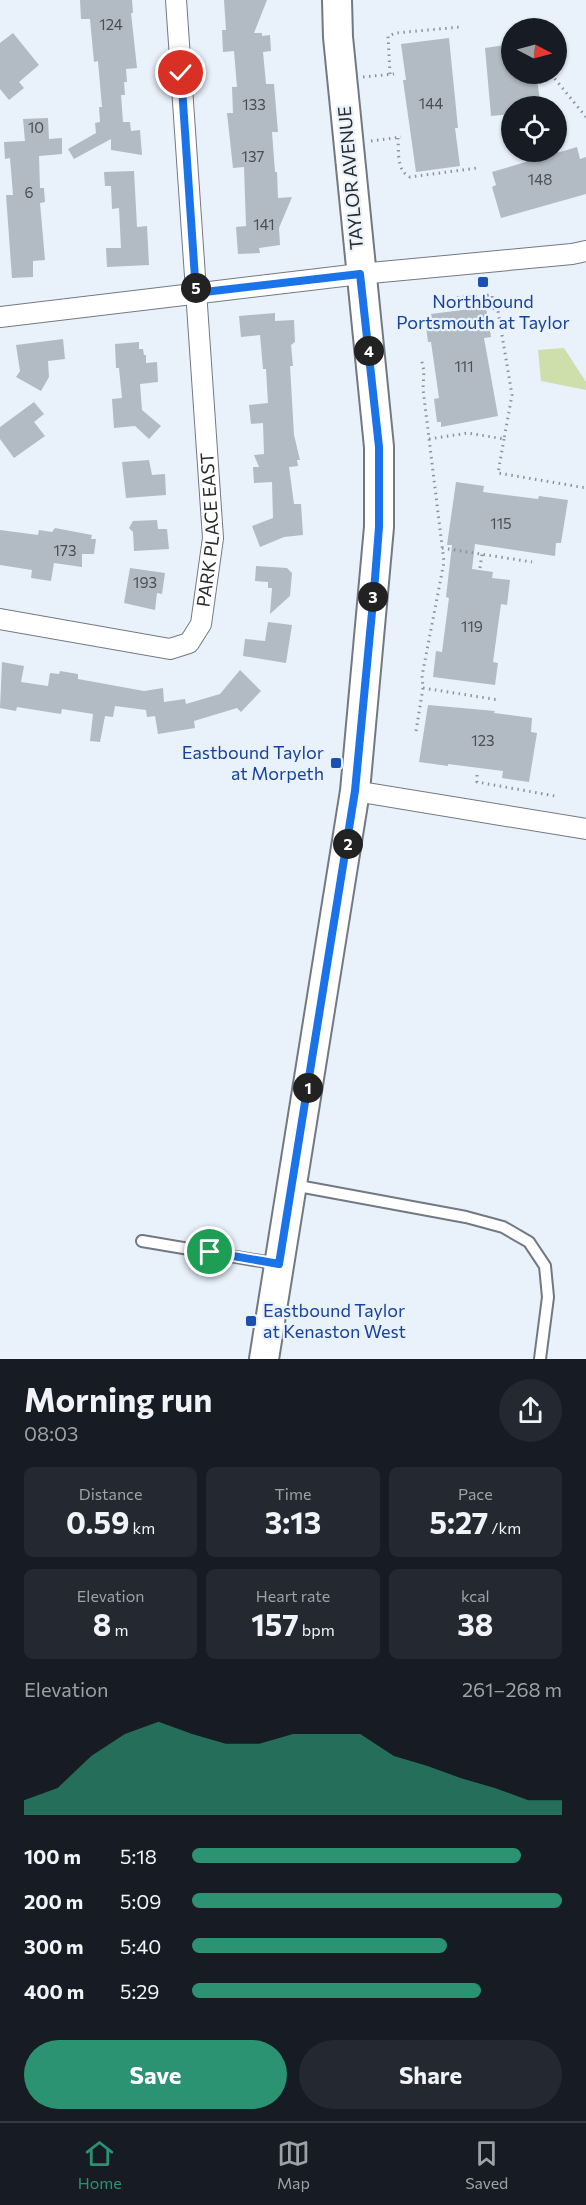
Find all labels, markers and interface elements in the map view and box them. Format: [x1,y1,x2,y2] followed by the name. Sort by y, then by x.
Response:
[99,15,123,33] house number: 124
[501,18,567,84] north arrow
[501,18,567,162] map controls
[155,47,206,98] pin
[164,56,197,89] icon: check
[419,94,443,112] house number: 144
[242,95,266,113] house number: 133
[501,96,567,162] button: locate
[333,105,367,251] street label: TAYLOR AVENUE
[28,118,44,136] house number: 10
[242,147,264,165] house number: 137
[528,170,552,188] house number: 148
[24,183,34,201] house number: 6
[253,215,275,233] house number: 141
[181,273,211,303] pin: 5
[476,275,490,289] marker: Northbound Portsmouth at Taylor
[191,278,201,297] text: 5
[396,290,570,333] place label: Northbound Portsmouth at Taylor
[354,336,384,366] pin: 4
[364,341,374,360] text: 4
[454,357,474,375] house number: 111
[192,452,223,608] street label: PARK PLACE EAST
[490,514,512,532] house number: 115
[54,541,76,559] house number: 173
[133,573,157,591] house number: 193
[358,582,388,612] pin: 3
[368,587,378,606] text: 3
[461,617,483,635] house number: 119
[471,731,495,749] house number: 123
[182,741,324,784] place label: Eastbound Taylor at Morpeth
[329,756,343,770] marker: Eastbound Taylor at Morpeth
[333,829,363,859] pin: 2
[343,834,353,853] text: 2
[293,1073,323,1103] pin: 1
[304,1078,312,1097] text: 1
[184,1226,235,1277] pin
[193,1235,226,1268] icon: arrive
[263,1299,406,1342] place label: Eastbound Taylor at Kenaston West
[244,1314,258,1328] marker: Eastbound Taylor at Kenaston West
[24,1378,212,1419] text: Morning run
[499,1379,562,1442] button: share
[24,1421,78,1445] text: 08:03
[79,1484,142,1503] text: Distance
[275,1484,311,1503] text: Time
[458,1484,493,1503] text: Pace
[66,1503,130,1540] text: 0.59
[265,1503,321,1540] text: 3:13
[430,1503,488,1540] text: 5:27
[130,1518,155,1537] text: km
[488,1518,521,1537] text: /km
[77,1586,144,1605] text: Elevation
[256,1586,330,1605] text: Heart rate
[461,1586,490,1605] text: kcal
[93,1605,111,1642] text: 8
[251,1605,299,1642] text: 157
[457,1605,493,1642] text: 38
[111,1620,128,1639] text: m
[299,1620,335,1639] text: bpm
[24,1677,109,1701] text: Elevation
[462,1677,562,1701] text: 261–268 m
[24,1844,81,1868] text: 100 m
[120,1844,157,1868] text: 5:18
[24,1889,83,1913] text: 200 m
[120,1889,161,1913] text: 5:09
[24,1934,84,1958] text: 300 m
[120,1934,161,1958] text: 5:40
[24,1979,84,2003] text: 400 m
[120,1979,159,2003] text: 5:29
[24,2040,287,2109] button: Save
[299,2040,562,2109] button: Share
[78,2137,122,2192] tab: Home
[277,2137,310,2192] tab: Map
[465,2137,508,2192] tab: Saved

